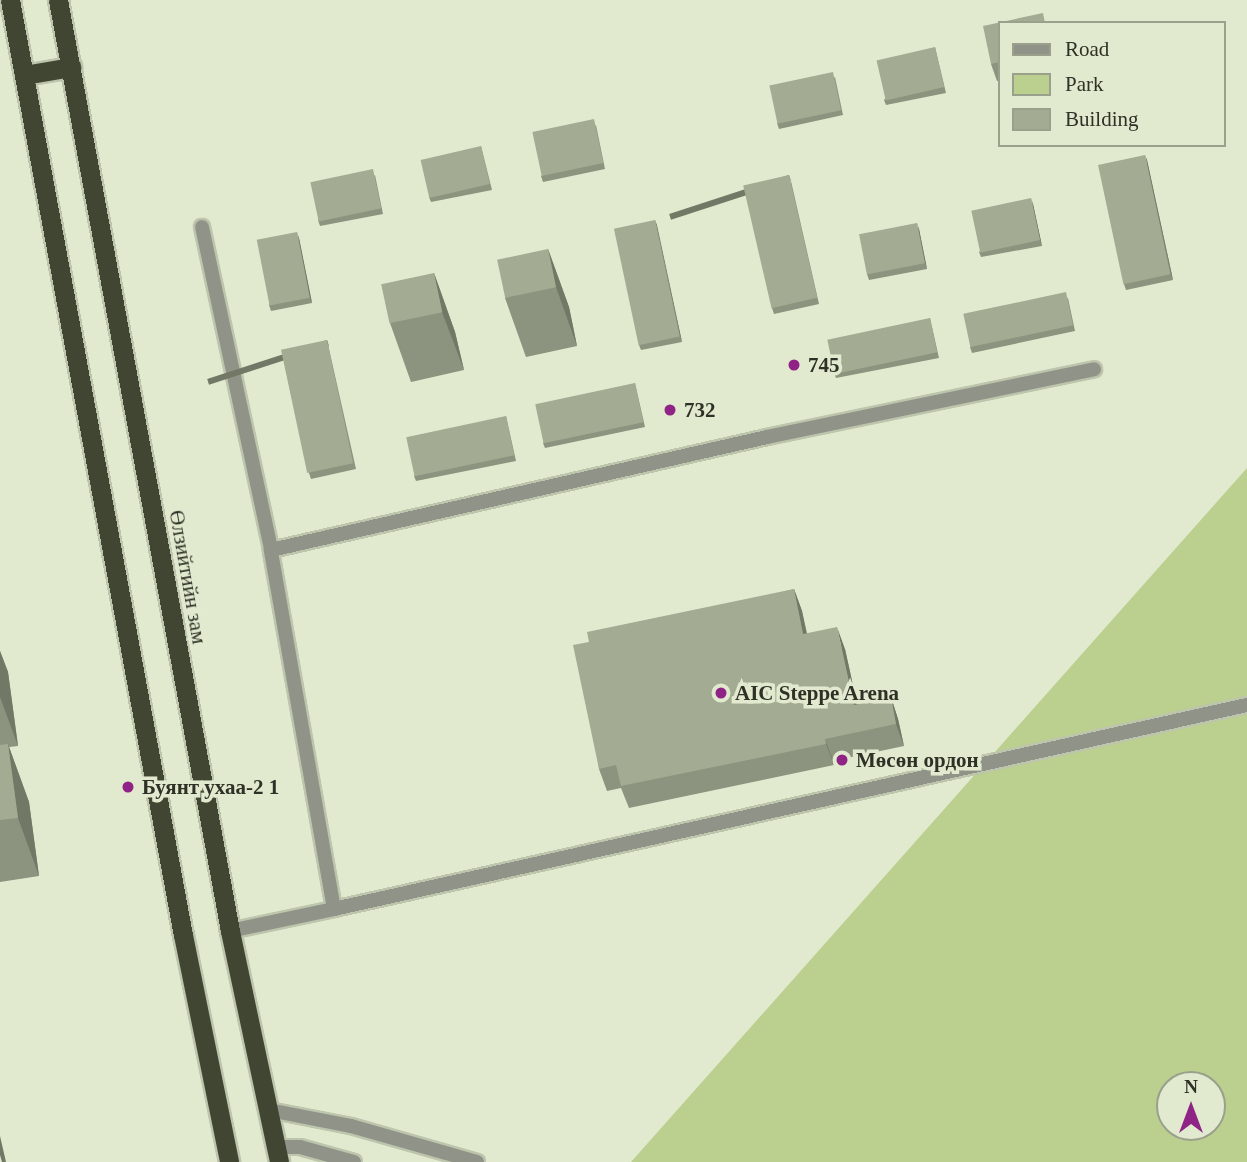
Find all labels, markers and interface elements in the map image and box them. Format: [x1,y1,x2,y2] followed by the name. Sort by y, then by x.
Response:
[998,21,1226,147] legend
[1065,37,1109,61] text: Road
[1065,72,1104,96] text: Park
[1065,107,1139,131] text: Building
[808,352,840,378] place label: 745
[786,357,802,373] marker: 745
[684,397,716,423] place label: 732
[662,402,678,418] marker: 732
[164,508,212,646] street label: Өлзийтийн зам
[735,680,900,706] place label: AIC Steppe Arena
[713,685,729,701] marker: AIC Steppe Arena
[856,747,979,773] place label: Мөсөн ордон
[834,752,850,768] marker: Мөсөн ордон
[142,774,279,800] place label: Буянт ухаа-2 1
[120,779,136,795] marker: Буянт ухаа-2 1
[1156,1071,1226,1141] north arrow
[1184,1076,1198,1097] text: N

